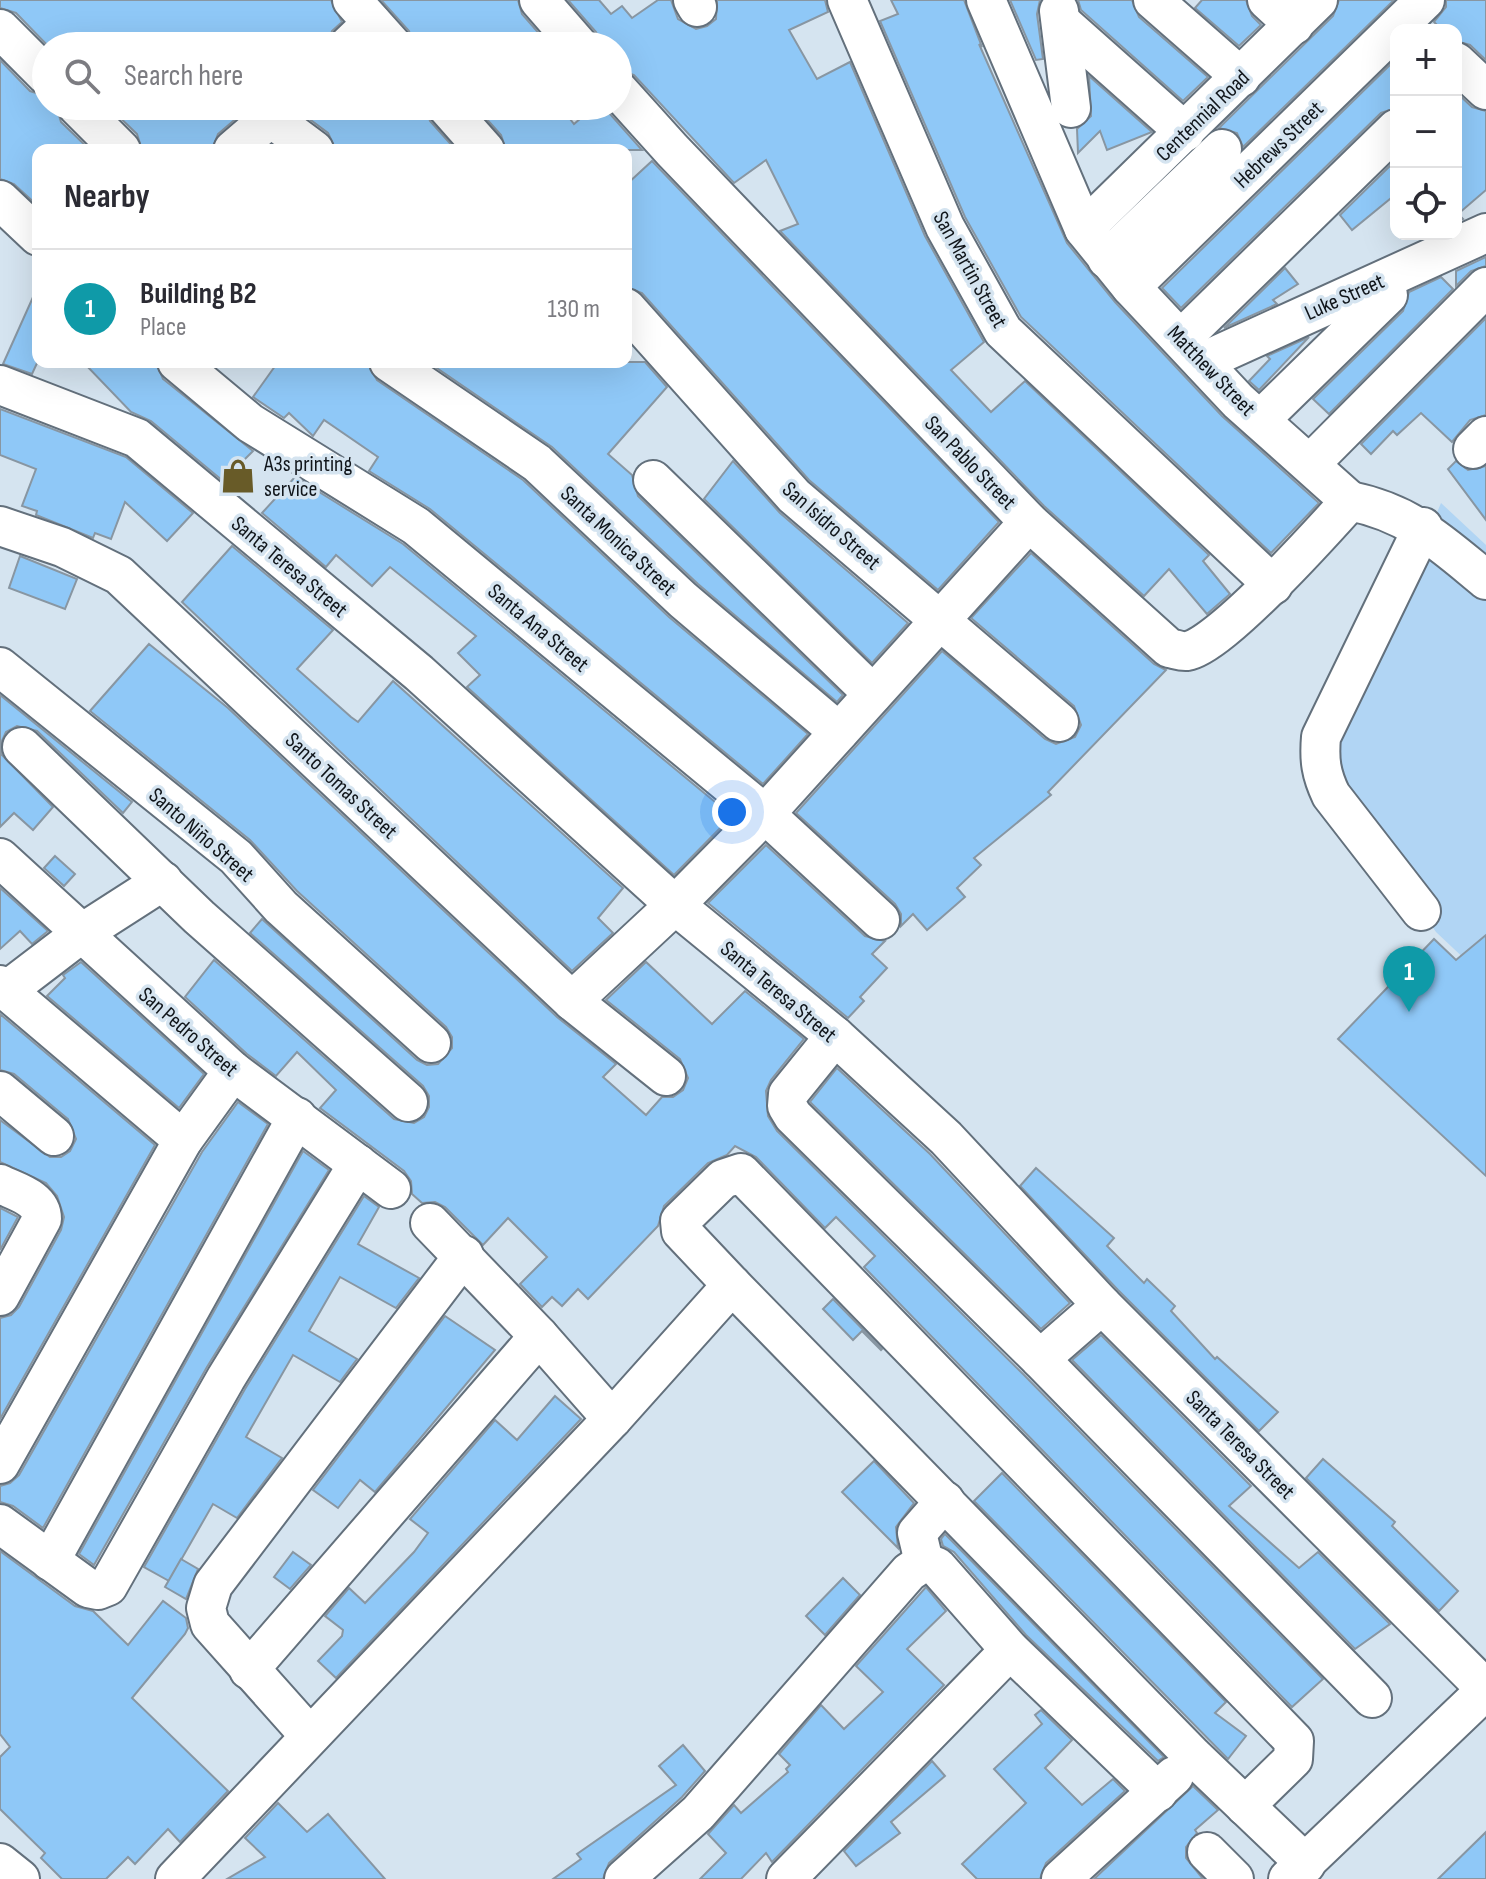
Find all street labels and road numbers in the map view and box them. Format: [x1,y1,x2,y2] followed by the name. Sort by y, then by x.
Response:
[1151,65,1256,167] street label: Centennial Road
[1229,96,1330,194] street label: Hebrews Street
[927,207,1013,333] street label: San Martin Street
[1301,268,1389,327] street label: Luke Street
[1161,320,1261,422] street label: Matthew Street
[918,410,1022,516] street label: San Pablo Street
[776,476,886,576] street label: San Isidro Street
[554,481,682,602] street label: Santa Monica Street
[225,511,353,624] street label: Santa Teresa Street
[482,578,594,678] street label: Santa Ana Street
[279,727,403,845] street label: Santo Tomas Street
[143,782,259,888] street label: Santo Niño Street
[714,936,842,1049] street label: Santa Teresa Street
[133,982,244,1083] street label: San Pedro Street
[1180,1385,1300,1505] street label: Santa Teresa Street

